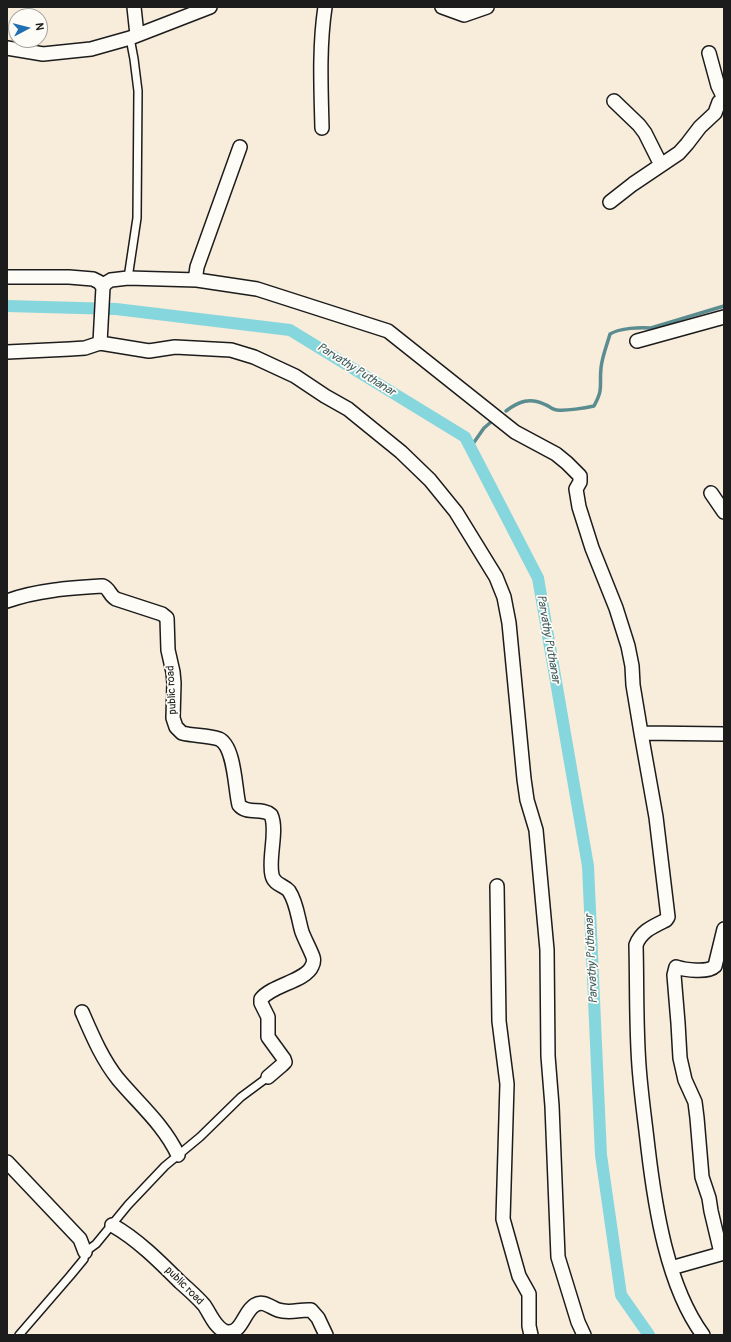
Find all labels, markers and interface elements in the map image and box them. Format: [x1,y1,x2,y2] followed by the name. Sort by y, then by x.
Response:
[8,8,48,48] north arrow
[33,22,46,31] text: N
[314,340,398,400] water label: Parvathy Puthanar
[533,594,563,684] water label: Parvathy Puthanar
[164,665,180,715] street label: public road
[582,914,602,1004] water label: Parvathy Puthanar
[162,1264,206,1308] street label: public road

